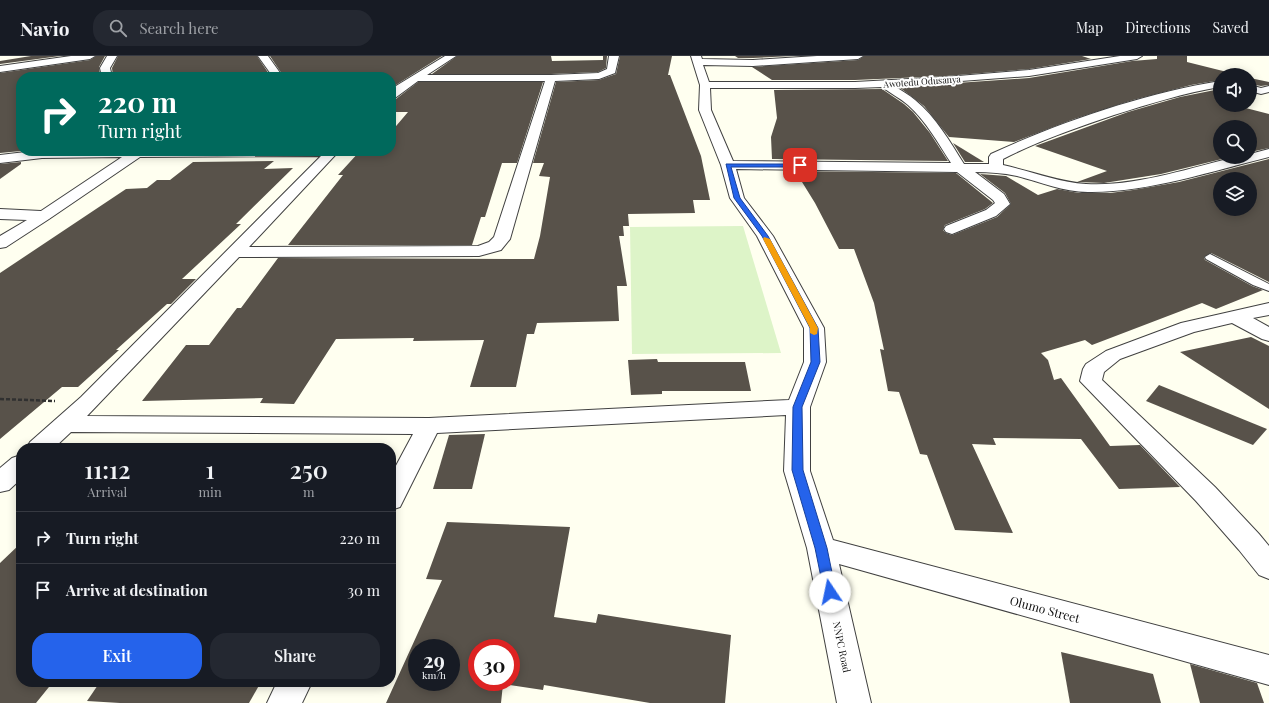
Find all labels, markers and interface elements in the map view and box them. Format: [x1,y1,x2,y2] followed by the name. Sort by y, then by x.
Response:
[93,10,373,46] search box
[20,15,69,41] text: Navio
[107,17,129,39] icon: search
[139,18,219,38] text: Search here
[1076,18,1103,37] text: Map
[1125,18,1191,37] text: Directions
[1213,18,1249,37] text: Saved
[1213,68,1257,216] map controls
[1213,68,1257,112] button: sound
[882,72,962,90] street label: Awotedu Odusanya
[98,83,177,120] text: 220 m
[32,88,84,140] icon: right
[98,119,181,143] text: Turn right
[1213,120,1257,164] button: search
[783,148,817,182] pin
[789,154,811,176] icon: arrive
[1213,172,1257,216] button: layers
[84,453,130,485] text: 11:12
[206,453,215,485] text: 1
[290,453,328,485] text: 250
[87,483,127,500] text: Arrival
[199,483,222,500] text: min
[303,483,315,500] text: m
[32,527,54,549] icon: right
[66,528,139,548] text: Turn right
[340,528,380,548] text: 220 m
[809,571,851,613] position arrow
[32,579,54,601] icon: arrive
[66,580,208,600] text: Arrive at destination
[347,580,380,600] text: 30 m
[1008,592,1082,626] street label: Olumo Street
[830,620,854,674] street label: NNPC Road
[32,633,202,679] button: Exit
[210,633,380,679] button: Share
[468,639,520,691] speed limit sign: 30
[423,646,445,673] text: 29
[422,668,446,682] text: km/h

